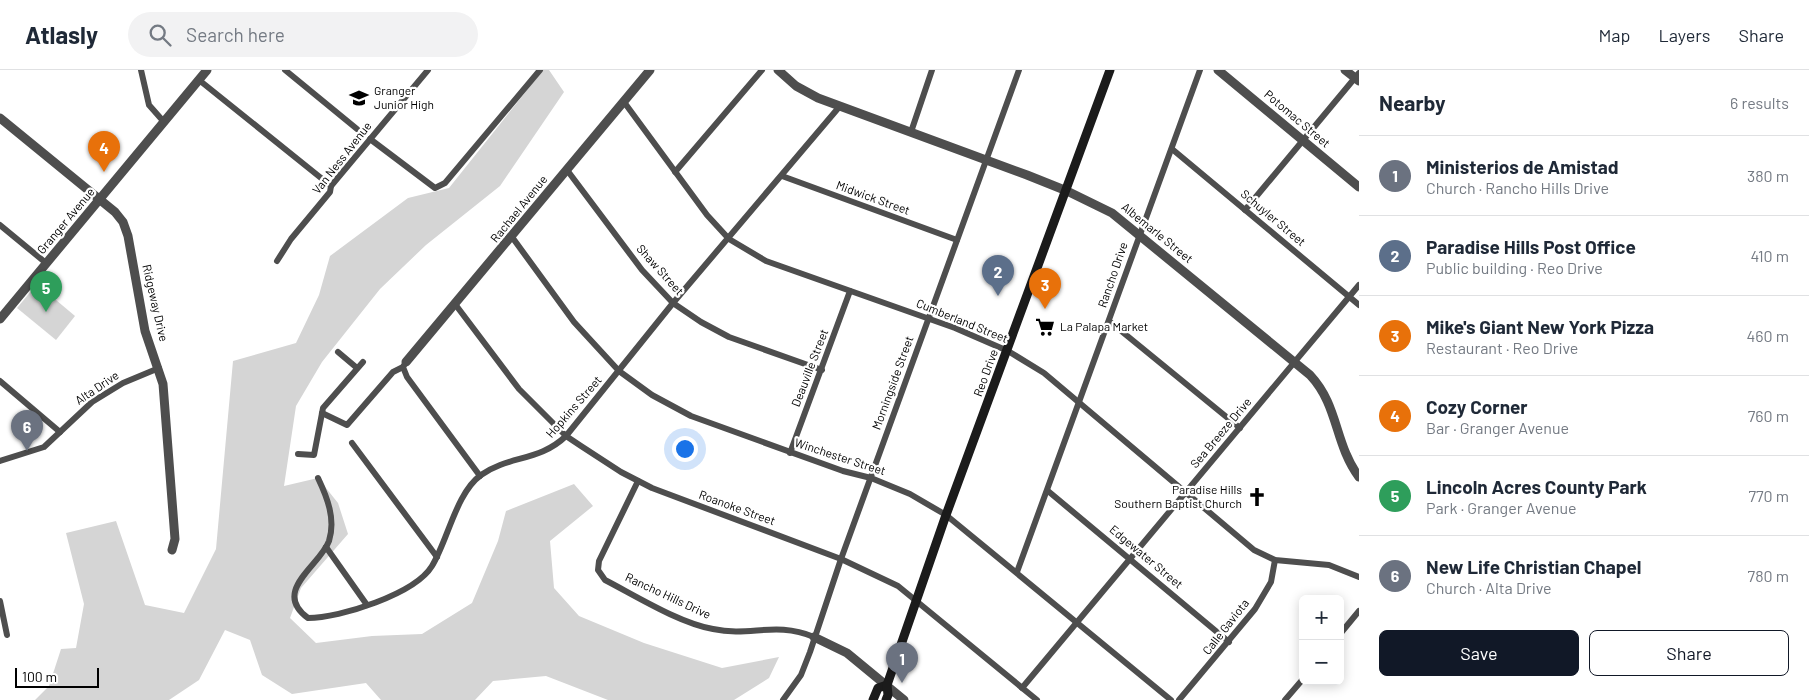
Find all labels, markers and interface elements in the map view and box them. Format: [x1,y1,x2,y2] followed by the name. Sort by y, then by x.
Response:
[128,12,478,57] search box
[25,20,98,49] text: Atlasly
[146,21,174,49] icon: search
[186,23,285,46] text: Search here
[1598,24,1630,46] text: Map
[1658,24,1711,46] text: Layers
[1739,24,1784,46] text: Share
[374,83,434,111] place label: Granger Junior High
[348,87,370,109] school or university icon: Granger Junior High
[1262,87,1333,150] street label: Potomac Street
[1379,90,1445,115] text: Nearby
[1730,93,1789,112] text: 6 results
[309,118,374,196] street label: Van Ness Avenue
[88,131,120,172] pin: 4
[1426,155,1619,178] text: Ministerios de Amistad
[1392,166,1398,185] text: 1
[1747,166,1789,185] text: 380 m
[487,172,549,245] street label: Rachael Avenue
[835,177,912,217] street label: Midwick Street
[1426,178,1609,197] text: Church · Rancho Hills Drive
[34,184,97,256] street label: Granger Avenue
[1238,186,1309,248] street label: Schuyler Street
[1119,199,1196,265] street label: Albemarle Street
[1426,235,1636,258] text: Paradise Hills Post Office
[1094,240,1130,309] street label: Rancho Drive
[634,241,687,298] street label: Shaw Street
[1391,246,1399,265] text: 2
[1751,246,1789,265] text: 410 m
[982,255,1014,296] pin: 2
[1426,258,1603,277] text: Public building · Reo Drive
[140,263,172,343] street label: Ridgeway Drive
[1029,268,1061,309] pin: 3
[30,271,62,312] pin: 5
[914,295,1010,345] street label: Cumberland Street
[1426,315,1654,338] text: Mike's Giant New York Pizza
[1034,316,1056,338] supermarket icon: La Palapa Market
[1060,319,1148,333] place label: La Palapa Market
[1391,326,1399,345] text: 3
[1746,326,1789,345] text: 460 m
[788,327,830,408] street label: Deauville Street
[869,334,916,431] street label: Morningside Street
[1426,338,1578,357] text: Restaurant · Reo Drive
[970,347,1000,398] street label: Reo Drive
[72,367,121,407] street label: Alta Drive
[543,373,604,440] street label: Hopkins Street
[1187,394,1254,470] street label: Sea Breeze Drive
[1426,395,1528,418] text: Cozy Corner
[1390,406,1400,425] text: 4
[1748,406,1789,425] text: 760 m
[11,410,43,451] pin: 6
[1426,418,1569,437] text: Bar · Granger Avenue
[793,435,888,477] street label: Winchester Street
[672,436,698,462] your location
[1426,475,1647,498] text: Lincoln Acres County Park
[1114,482,1242,510] place label: Paradise Hills Southern Baptist Church
[1246,486,1268,508] church icon: Paradise Hills Southern Baptist Church
[1391,486,1399,505] text: 5
[1748,486,1789,505] text: 770 m
[697,487,777,527] street label: Roanoke Street
[1426,498,1577,517] text: Park · Granger Avenue
[1107,522,1186,591] street label: Edgewater Street
[1426,555,1641,578] text: New Life Christian Chapel
[1391,566,1399,585] text: 6
[1748,566,1789,585] text: 780 m
[623,569,713,621] street label: Rancho Hills Drive
[1426,578,1552,597] text: Church · Alta Drive
[1299,595,1344,685] map controls
[1299,595,1344,640] button: +
[1199,596,1251,657] street label: Calle Gaviota
[1379,630,1579,676] button: Save
[1589,630,1789,676] button: Share
[1299,640,1344,685] button: −
[886,642,918,683] pin: 1
[15,665,99,688] scale bar
[22,668,57,685] text: 100 m

